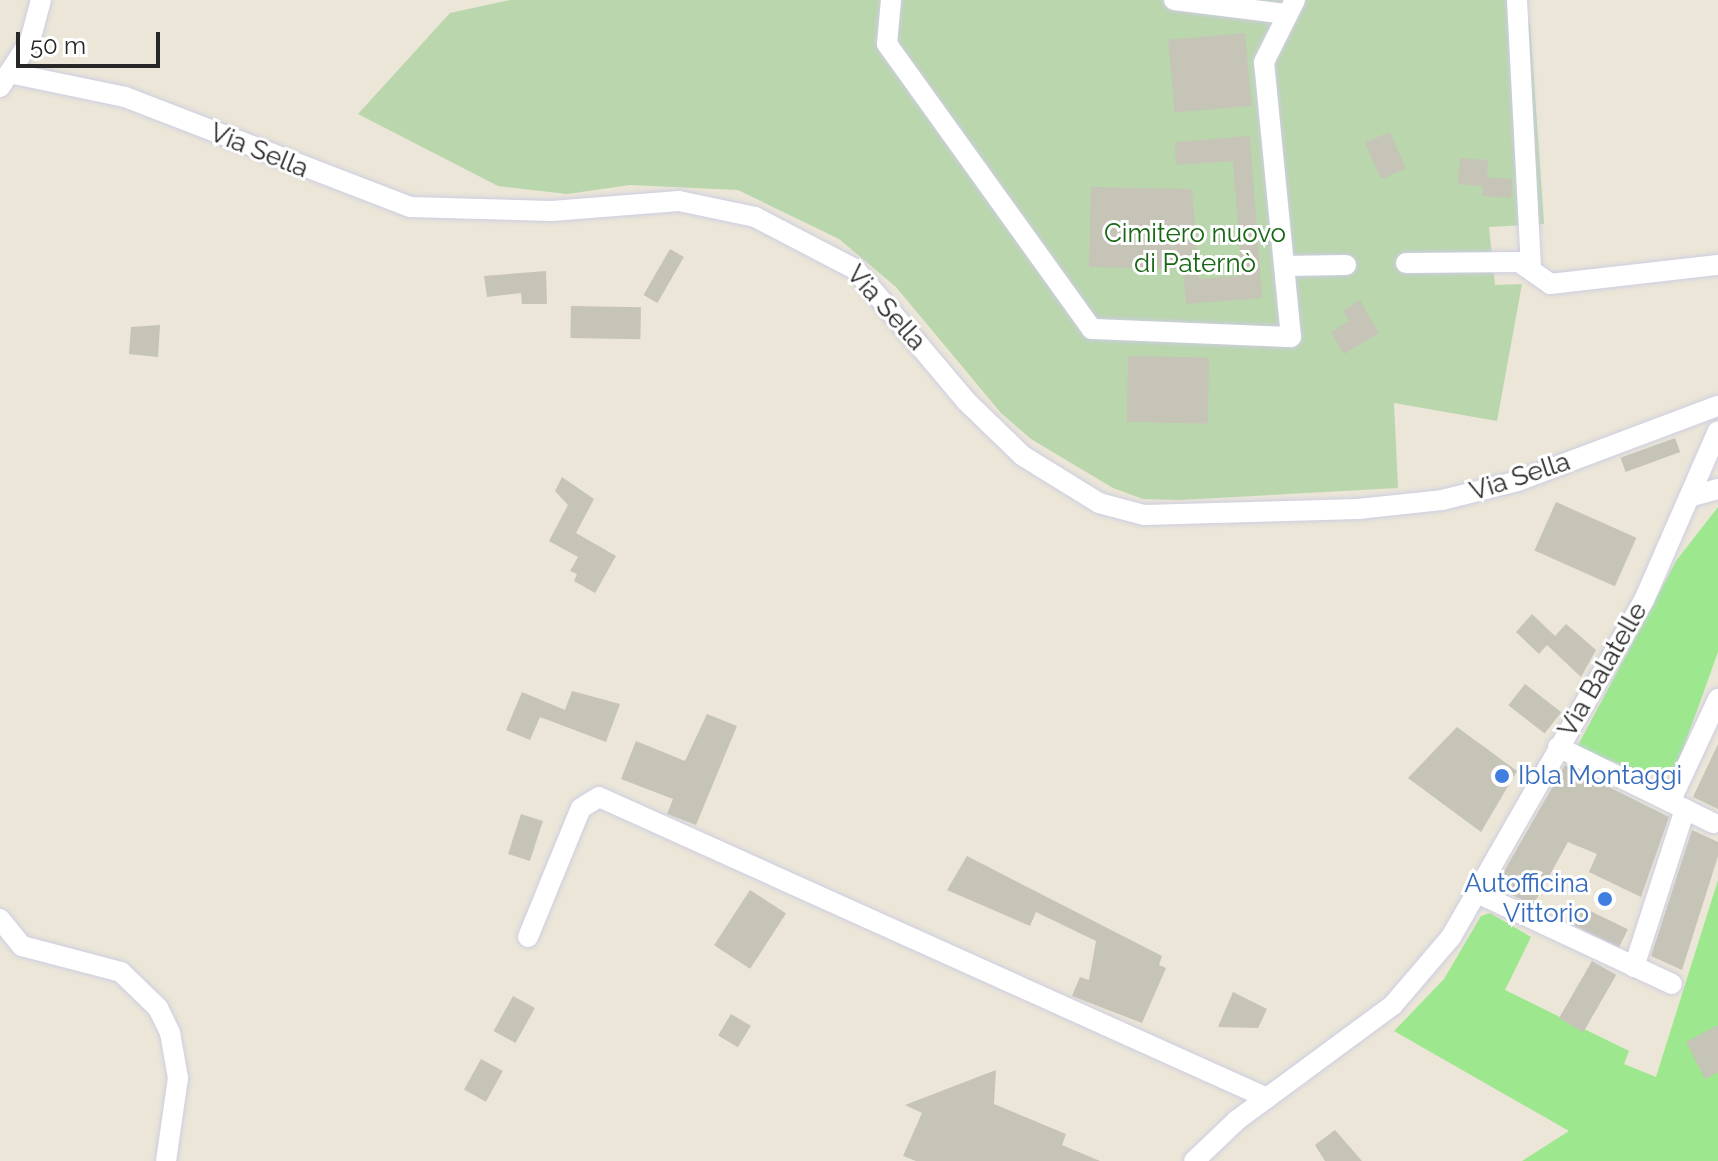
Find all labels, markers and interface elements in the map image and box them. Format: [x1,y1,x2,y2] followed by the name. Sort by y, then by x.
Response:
[20,16,164,66] scale bar
[30,31,86,60] text: 50 m
[205,117,313,185] street label: Via Sella
[1104,218,1286,280] park label: Cimitero nuovo di Paternò
[840,259,932,357] street label: Via Sella
[1466,446,1574,508] street label: Via Sella
[1552,597,1654,743] street label: Via Balatelle
[1518,760,1682,792] place label: Ibla Montaggi
[1493,767,1511,785] marker: Ibla Montaggi
[1464,868,1589,930] place label: Autofficina Vittorio
[1596,890,1614,908] marker: Autofficina Vittorio

